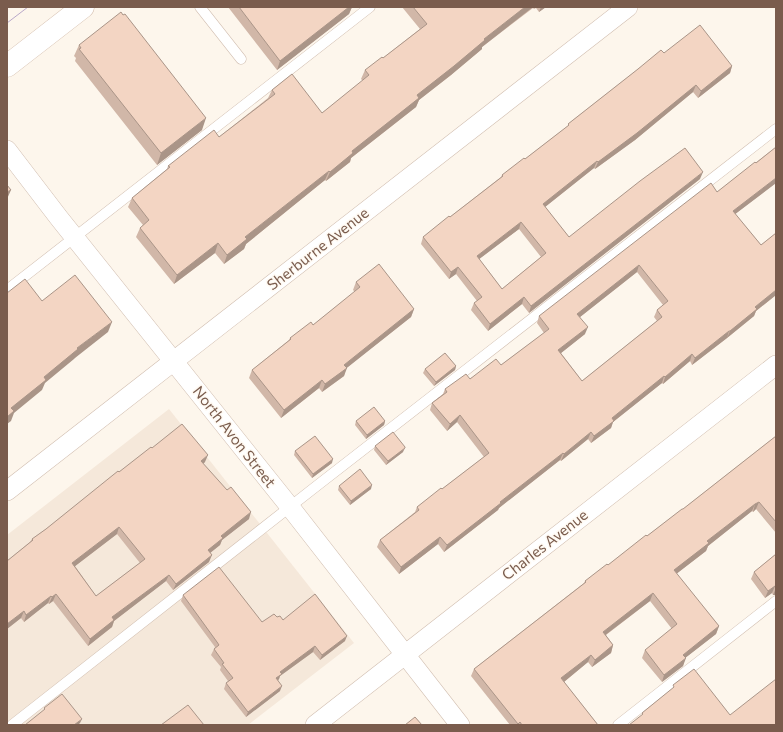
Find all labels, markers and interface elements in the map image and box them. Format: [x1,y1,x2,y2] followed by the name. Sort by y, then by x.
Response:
[263,203,372,293] street label: Sherburne Avenue
[190,382,280,491] street label: North Avon Street
[498,505,591,583] street label: Charles Avenue

